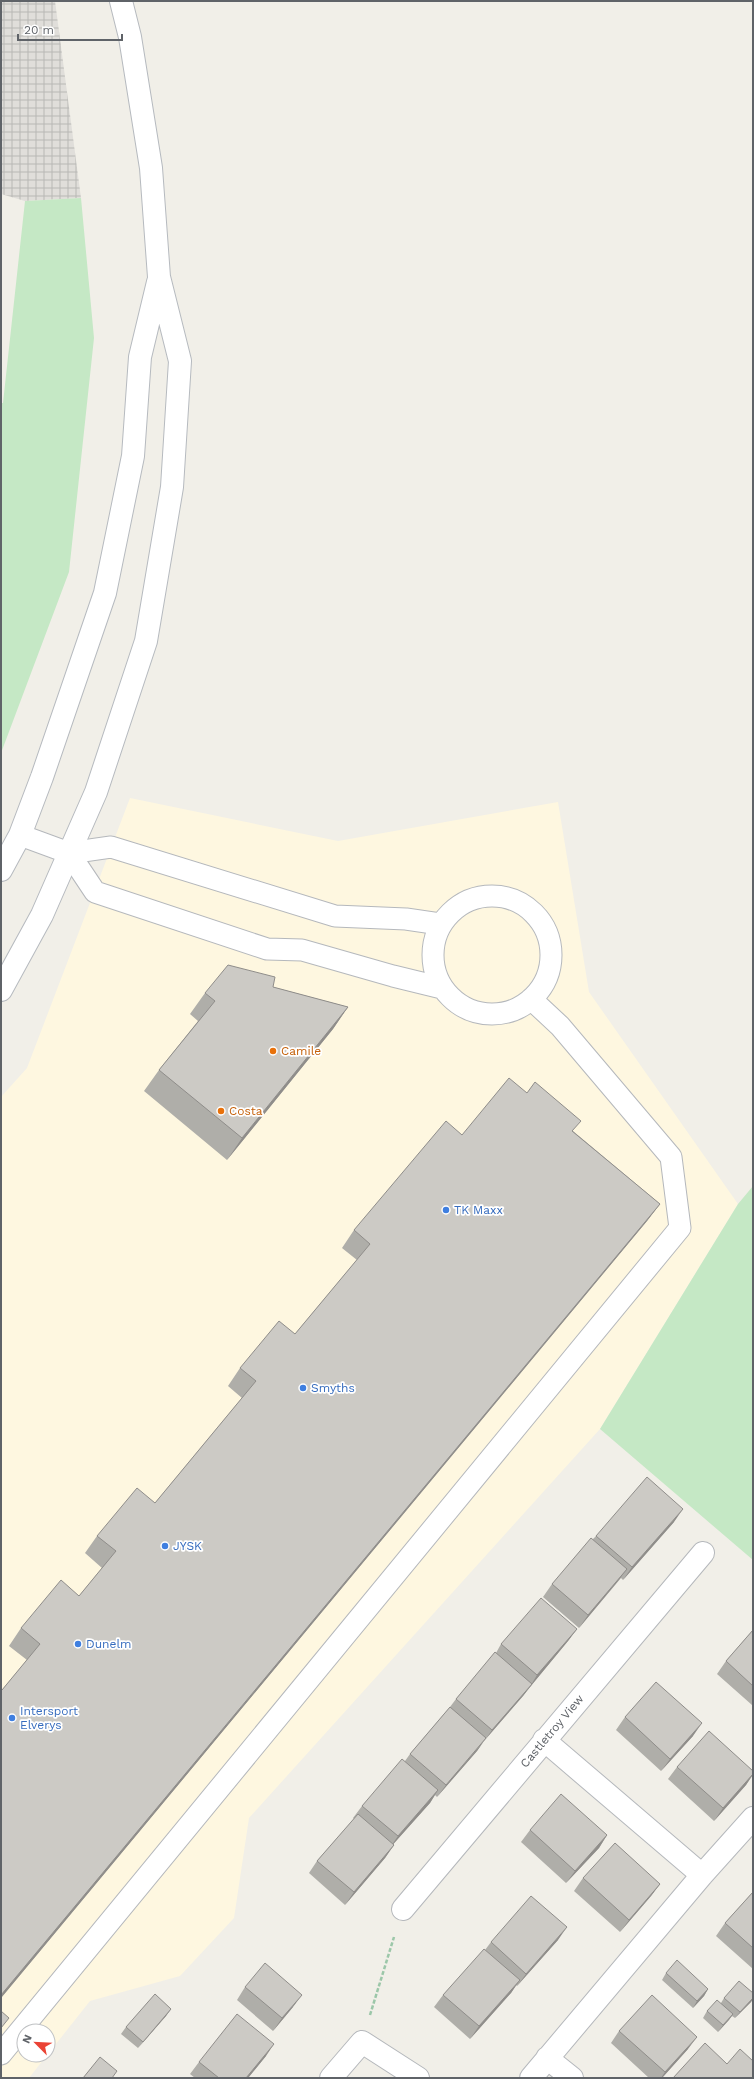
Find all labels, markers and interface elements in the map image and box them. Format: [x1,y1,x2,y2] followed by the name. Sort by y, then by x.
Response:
[18,16,122,42] scale bar
[24,23,54,37] text: 20 m
[281,1044,321,1058] place label: Camile
[268,1046,278,1056] marker: Camile
[229,1104,263,1118] place label: Costa
[216,1106,226,1116] marker: Costa
[454,1203,503,1217] place label: TK Maxx
[441,1205,451,1215] marker: TK Maxx
[311,1381,355,1395] place label: Smyths
[298,1383,308,1393] marker: Smyths
[173,1539,202,1553] place label: JYSK
[160,1541,170,1551] marker: JYSK
[86,1637,132,1651] place label: Dunelm
[73,1639,83,1649] marker: Dunelm
[517,1692,587,1770] street label: Castletroy View
[20,1704,78,1732] place label: Intersport Elverys
[7,1713,17,1723] marker: Intersport Elverys
[16,2023,56,2063] north arrow
[20,2033,35,2046] text: N

